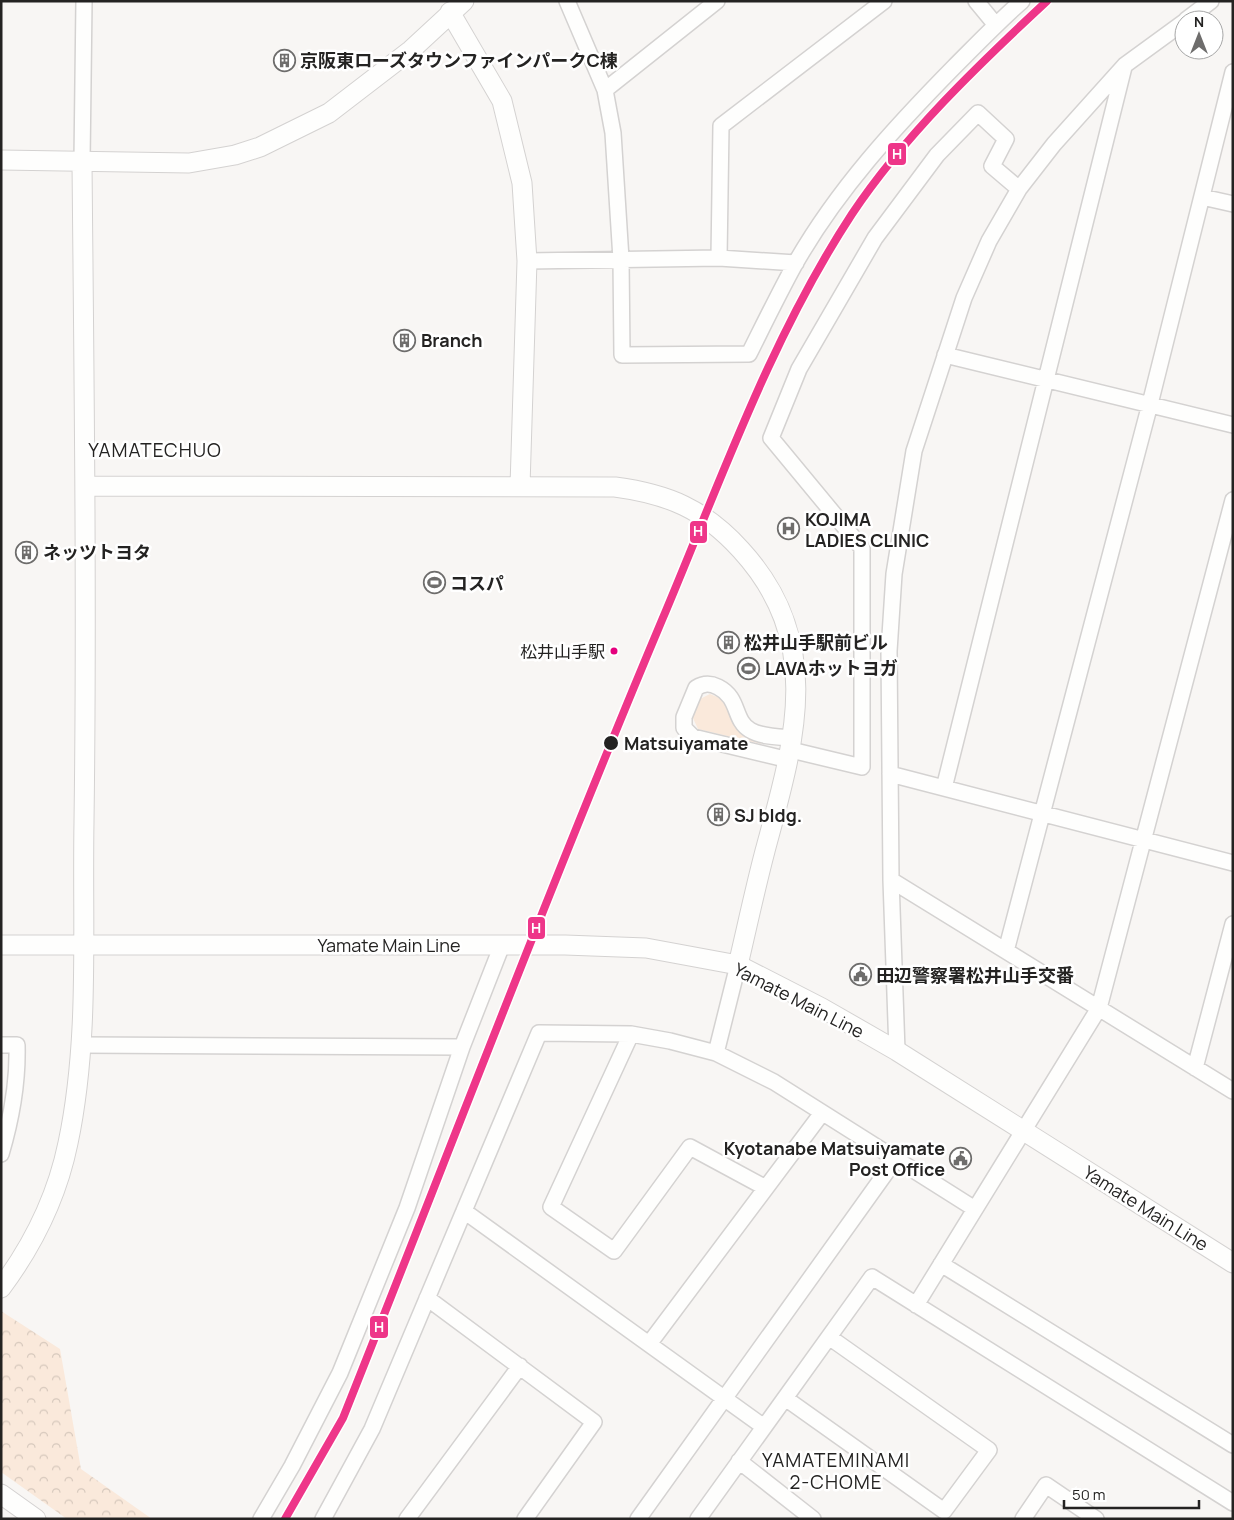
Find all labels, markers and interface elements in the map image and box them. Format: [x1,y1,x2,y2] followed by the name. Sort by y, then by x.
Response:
[1174,10,1224,60] north arrow
[1194,12,1204,31] text: N
[272,48,296,72] building icon: 京阪東ローズタウンファインパークC棟
[300,48,618,72] place label: 京阪東ローズタウンファインパークC棟
[887,142,907,166] line badge: H
[892,144,902,163] text: H
[393,328,417,352] building icon: Branch
[421,328,482,352] place label: Branch
[88,437,222,463] district label: YAMATECHUO
[805,507,929,552] place label: KOJIMA LADIES CLINIC
[777,517,801,541] hospital icon: KOJIMA LADIES CLINIC
[689,520,708,544] line badge: H
[693,521,703,540] text: H
[15,540,39,564] building icon: ネッツトヨタ
[43,540,151,564] place label: ネッツトヨタ
[422,571,446,595] sports icon: コスパ
[450,571,504,595] place label: コスパ
[716,630,740,654] building icon: 松井山手駅前ビル
[744,630,888,654] place label: 松井山手駅前ビル
[520,640,605,663] place label: 松井山手駅
[609,646,619,656] marker: 松井山手駅
[737,656,761,680] sports icon: LAVAホットヨガ
[765,656,898,680] place label: LAVAホットヨガ
[624,731,749,755] place label: Matsuiyamate
[602,734,620,752] marker: Matsuiyamate
[706,803,730,827] building icon: SJ bldg.
[734,803,802,827] place label: SJ bldg.
[527,916,546,940] line badge: H
[531,918,541,937] text: H
[318,933,460,957] street label: Yamate Main Line
[730,957,868,1043] street label: Yamate Main Line
[848,963,872,987] public building icon: 田辺警察署松井山手交番
[876,963,1074,987] place label: 田辺警察署松井山手交番
[724,1136,945,1181] place label: Kyotanabe Matsuiyamate Post Office
[949,1146,973,1170] public building icon: Kyotanabe Matsuiyamate Post Office
[1079,1160,1213,1256] street label: Yamate Main Line
[369,1315,389,1339] line badge: H
[374,1317,384,1336] text: H
[762,1447,910,1495] district label: YAMATEMINAMI 2-CHOME
[1064,1478,1199,1510] scale bar
[1072,1484,1106,1505] text: 50 m

